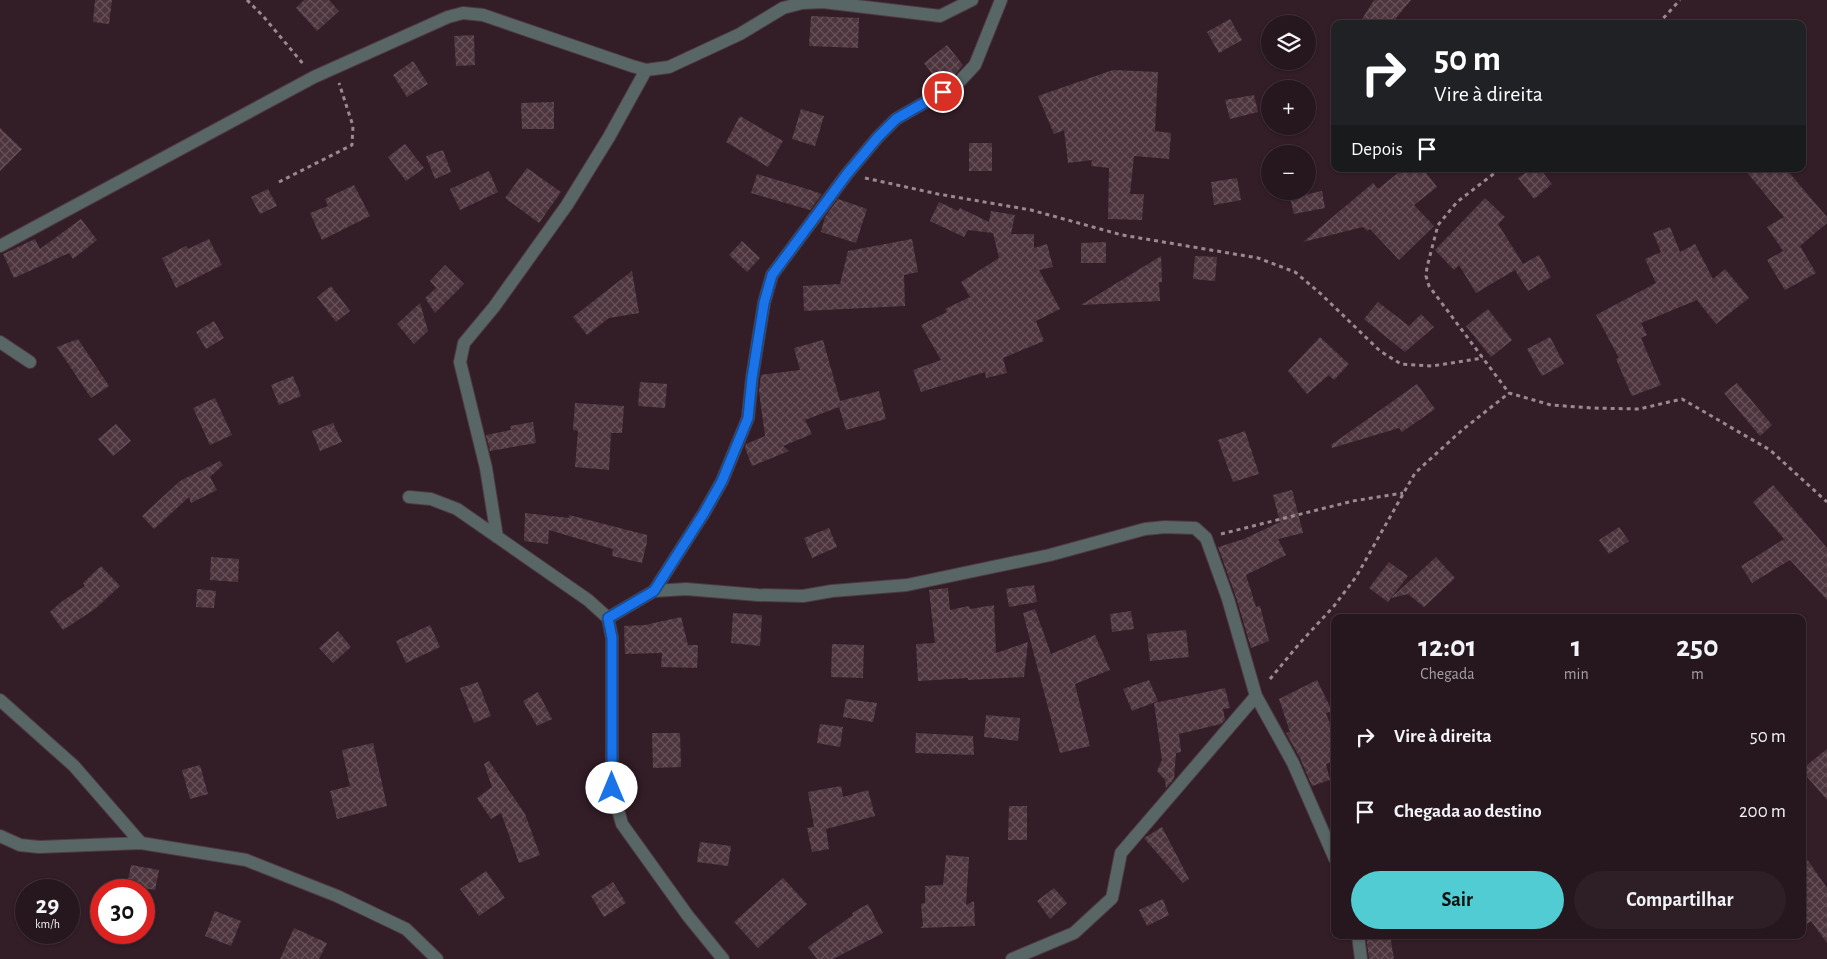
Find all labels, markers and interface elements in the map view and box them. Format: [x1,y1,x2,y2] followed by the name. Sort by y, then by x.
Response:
[1261,15,1316,200] map controls
[1261,15,1316,70] button: layers
[1351,40,1416,105] icon: right
[1434,42,1501,77] text: 50 m
[922,71,964,113] pin
[929,78,957,106] icon: arrive
[1261,80,1316,135] button: +
[1434,83,1543,105] text: Vire à direita
[1413,135,1441,163] icon: arrive
[1351,140,1403,159] text: Depois
[1261,145,1316,200] button: −
[1418,632,1477,662] text: 12:01
[1571,632,1582,662] text: 1
[1676,632,1719,662] text: 250
[1420,666,1475,682] text: Chegada
[1564,666,1589,682] text: min
[1691,666,1704,682] text: m
[1351,723,1379,751] icon: right
[1394,727,1492,746] text: Vire à direita
[1750,727,1786,746] text: 50 m
[585,761,637,813] position arrow
[1351,798,1379,826] icon: arrive
[1394,802,1542,821] text: Chegada ao destino
[1739,802,1786,821] text: 200 m
[1351,871,1564,929] button: Sair
[1574,871,1786,929] button: Compartilhar
[90,879,155,944] speed limit sign: 30
[36,893,59,918] text: 29
[35,918,60,930] text: km/h

